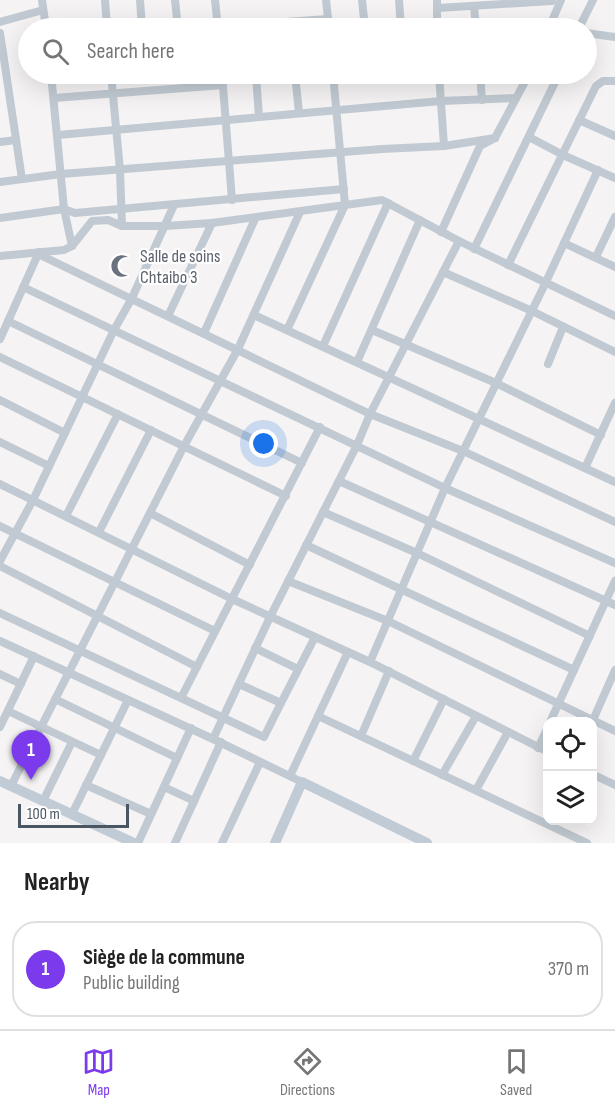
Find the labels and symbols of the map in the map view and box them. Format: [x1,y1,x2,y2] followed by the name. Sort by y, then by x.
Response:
[140,246,220,288] place label: Salle de soins Chtaibo 3
[109,253,135,279] mosque icon: Salle de soins Chtaibo 3
[249,429,278,458] your location
[12,730,51,780] pin: 1
[18,801,129,828] scale bar

